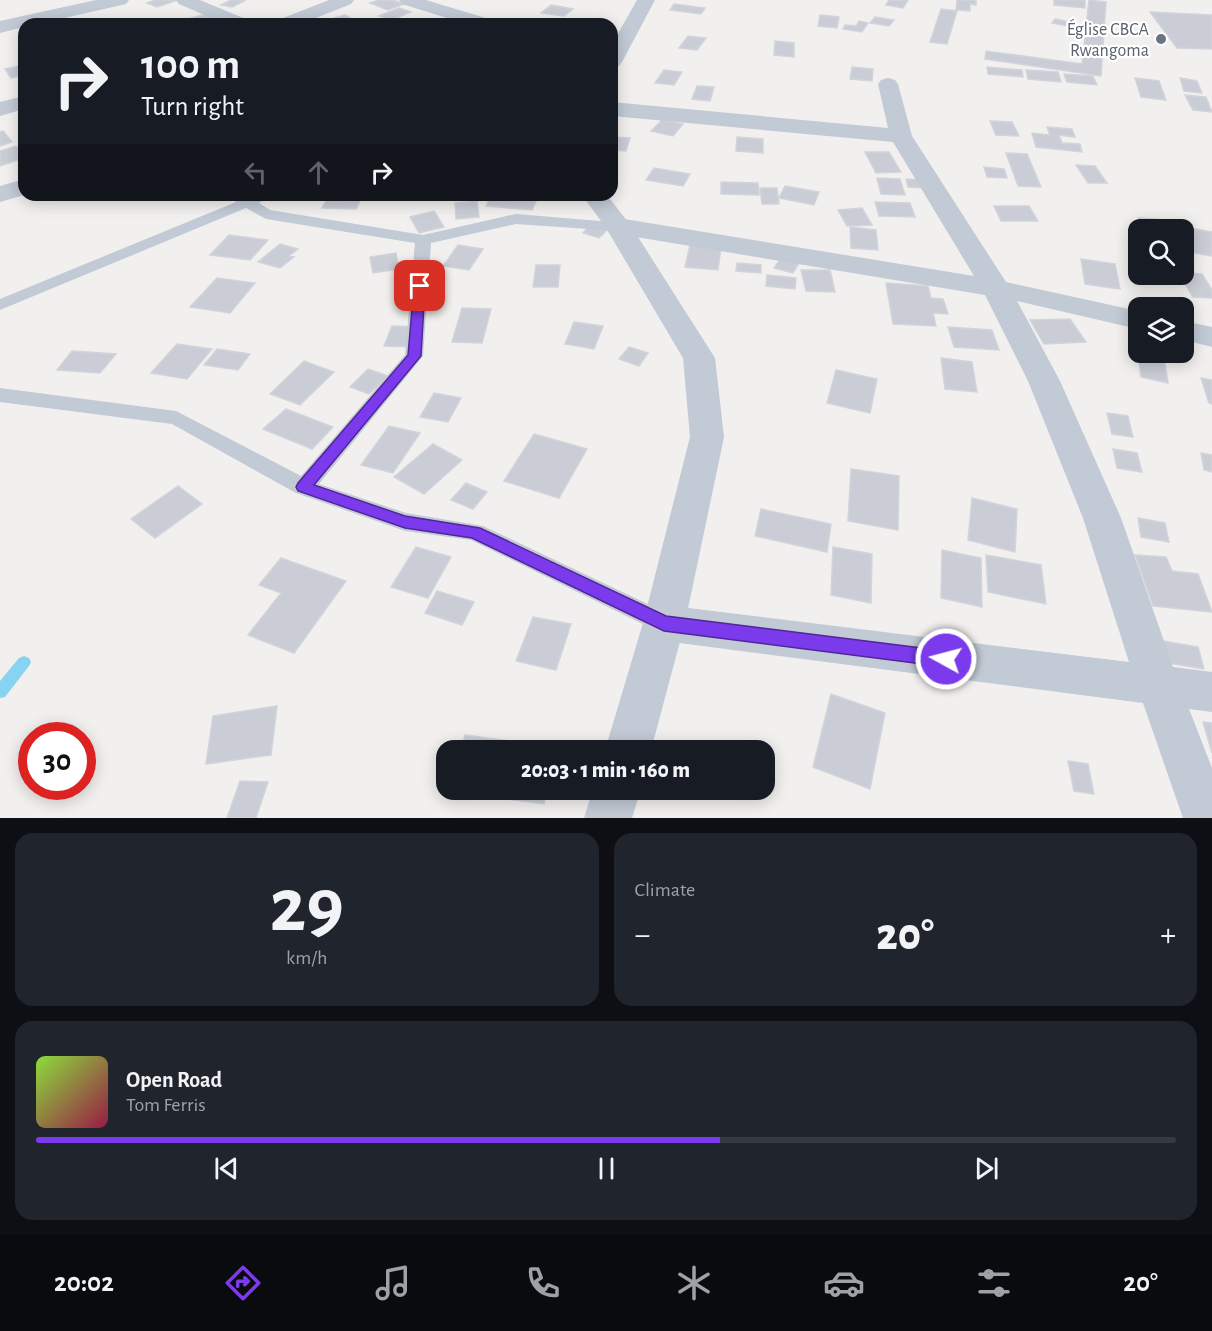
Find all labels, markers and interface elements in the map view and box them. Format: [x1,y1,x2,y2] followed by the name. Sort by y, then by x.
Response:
[1067,18,1150,60] place label: Église CBCA Rwangoma
[1154,32,1168,46] marker: Église CBCA Rwangoma
[42,42,120,120] icon: right
[141,44,240,86] text: 100 m
[141,93,244,120] text: Turn right
[239,156,272,189] icon: left
[302,156,335,189] icon: ahead
[365,156,398,189] icon: right
[1128,219,1194,363] map controls
[1128,219,1194,285] button: search
[394,260,445,311] pin
[403,269,436,302] icon: arrive
[1128,297,1194,363] button: layers
[914,627,978,691] position arrow
[18,722,96,800] speed limit sign: 30
[521,759,690,781] text: 20:03 · 1 min · 160 m
[270,868,344,946] text: 29
[635,880,695,900] text: Climate
[876,913,934,958] text: 20°
[635,919,650,952] text: −
[1160,919,1176,952] text: +
[286,948,327,968] text: km/h
[126,1069,222,1091] text: Open Road
[126,1095,206,1115] text: Tom Ferris
[210,1152,243,1185] icon: previous
[590,1152,623,1185] icon: pause
[970,1152,1003,1185] icon: next
[222,1262,264,1304] icon: directions
[372,1262,414,1304] icon: music
[522,1262,564,1304] icon: phone
[673,1262,715,1304] icon: climate
[823,1262,865,1304] icon: car
[973,1262,1015,1304] icon: filters
[54,1269,114,1296] text: 20:02
[1123,1269,1158,1296] text: 20°

